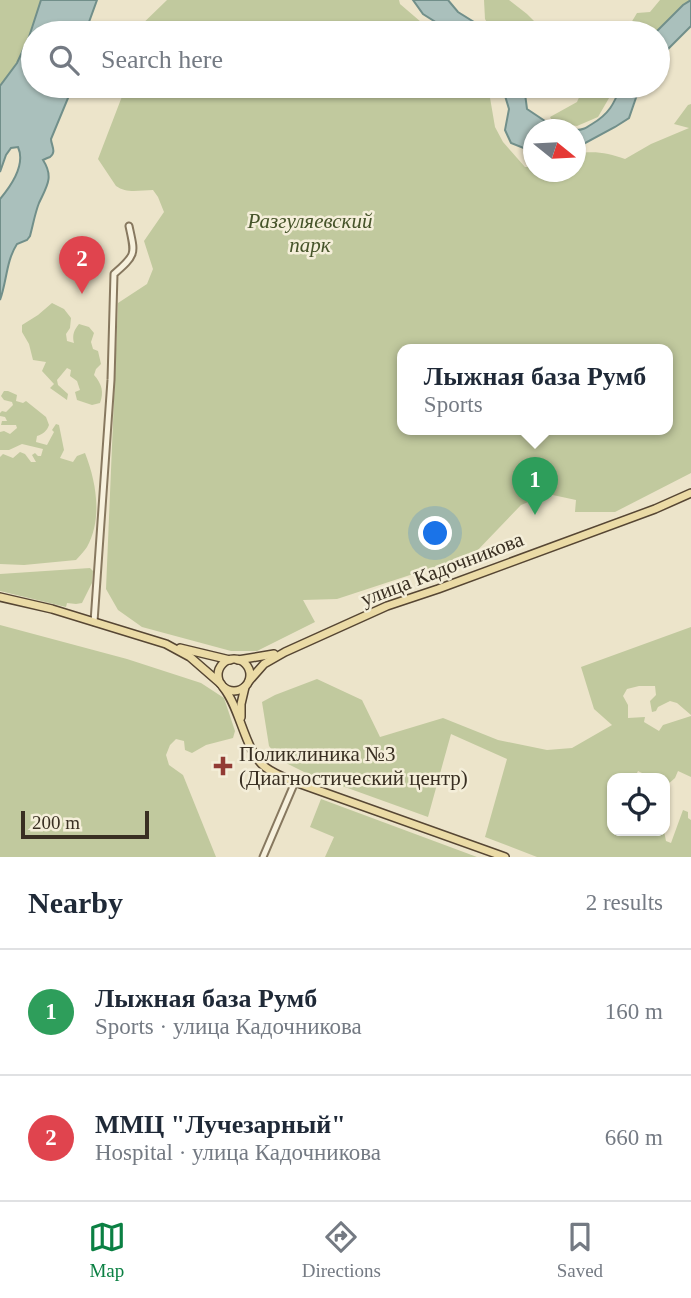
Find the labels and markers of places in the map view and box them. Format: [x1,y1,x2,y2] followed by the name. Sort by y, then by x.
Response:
[59,236,105,294] pin: 2
[512,457,558,515] pin: 1
[239,742,468,790] place label: Поликлиника №3 (Диагностический центр)
[213,756,233,776] marker: Поликлиника №3 (Диагностический центр)

